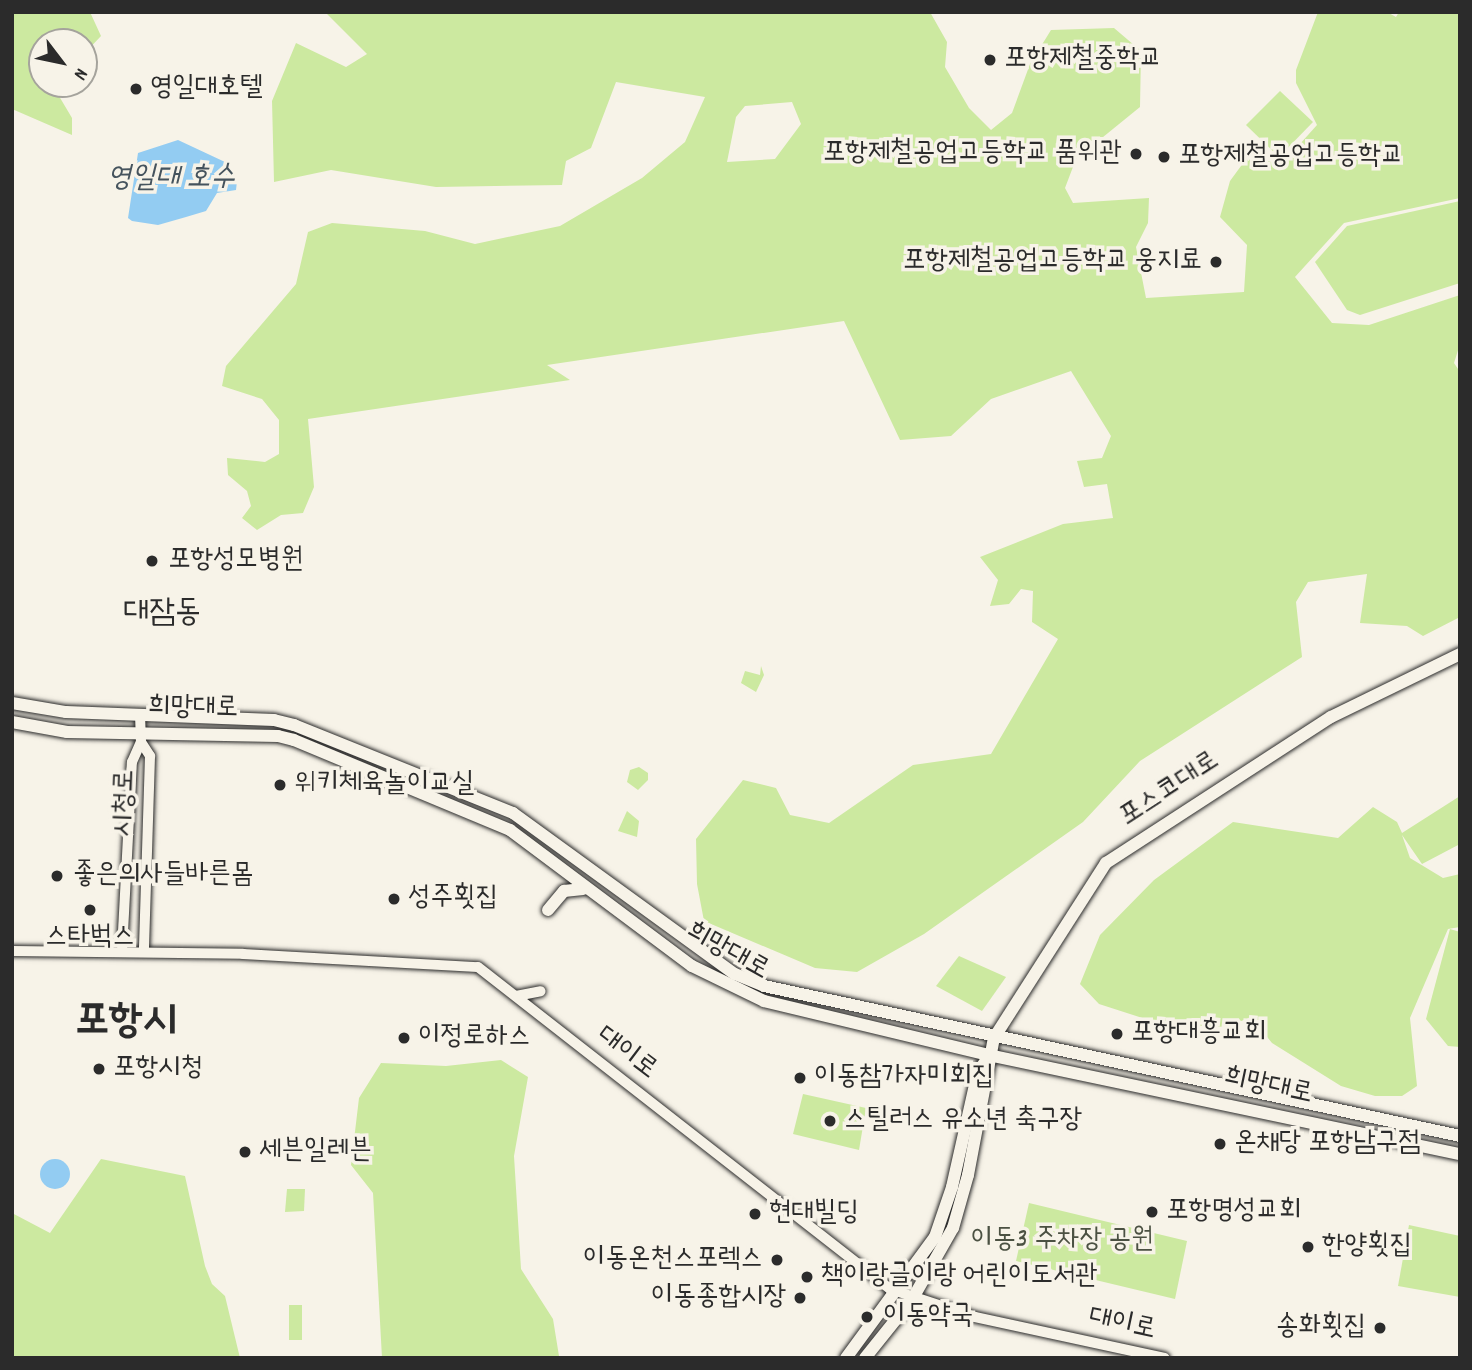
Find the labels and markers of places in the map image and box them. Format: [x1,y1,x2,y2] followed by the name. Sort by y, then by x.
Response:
[1004,43,1162,77] place label: 포항제철중학교
[982,52,998,68] marker: 포항제철중학교
[150,72,263,106] place label: 영일대호텔
[128,81,144,97] marker: 영일대호텔
[823,137,1122,171] place label: 포항제철공업고등학교 품위관
[1178,140,1403,174] place label: 포항제철공업고등학교
[1128,146,1144,162] marker: 포항제철공업고등학교 품위관
[1156,149,1172,165] marker: 포항제철공업고등학교
[903,245,1202,279] place label: 포항제철공업고등학교 웅지료
[1208,254,1224,270] marker: 포항제철공업고등학교 웅지료
[168,544,303,578] place label: 포항성모병원
[142,551,162,571] marker: 포항성모병원
[294,768,474,802] place label: 위키체육놀이교실
[272,777,288,793] marker: 위키체육놀이교실
[73,859,253,893] place label: 좋은의사들바른몸
[47,866,67,886] marker: 좋은의사들바른몸
[408,882,498,916] place label: 성주횟집
[386,891,402,907] marker: 성주횟집
[82,902,98,918] marker: 스타벅스
[45,921,135,955] place label: 스타벅스
[1131,1017,1266,1051] place label: 포항대흥교회
[418,1021,531,1055] place label: 이정로하스
[1109,1026,1125,1042] marker: 포항대흥교회
[396,1030,412,1046] marker: 이정로하스
[113,1052,203,1086] place label: 포항시청
[91,1061,107,1077] marker: 포항시청
[814,1061,994,1095] place label: 이동참가자미회집
[792,1070,808,1086] marker: 이동참가자미회집
[844,1104,1082,1138] place label: 스틸러스 유소년 축구장
[822,1113,838,1129] marker: 스틸러스 유소년 축구장
[1234,1127,1421,1161] place label: 온채당 포항남구점
[259,1135,372,1169] place label: 세븐일레븐
[1212,1136,1228,1152] marker: 온채당 포항남구점
[237,1144,253,1160] marker: 세븐일레븐
[1166,1195,1301,1229] place label: 포항명성교회
[769,1197,859,1231] place label: 현대빌딩
[1144,1204,1160,1220] marker: 포항명성교회
[747,1206,763,1222] marker: 현대빌딩
[1322,1230,1412,1264] place label: 한양횟집
[1300,1239,1316,1255] marker: 한양횟집
[583,1243,763,1277] place label: 이동온천스포렉스
[769,1252,785,1268] marker: 이동온천스포렉스
[821,1260,1098,1294] place label: 책이랑글이랑 어린이도서관
[799,1269,815,1285] marker: 책이랑글이랑 어린이도서관
[651,1281,786,1315] place label: 이동종합시장
[792,1290,808,1306] marker: 이동종합시장
[883,1300,973,1334] place label: 이동약국
[857,1307,877,1327] marker: 이동약국
[1276,1311,1366,1345] place label: 송화횟집
[1372,1320,1388,1336] marker: 송화횟집

